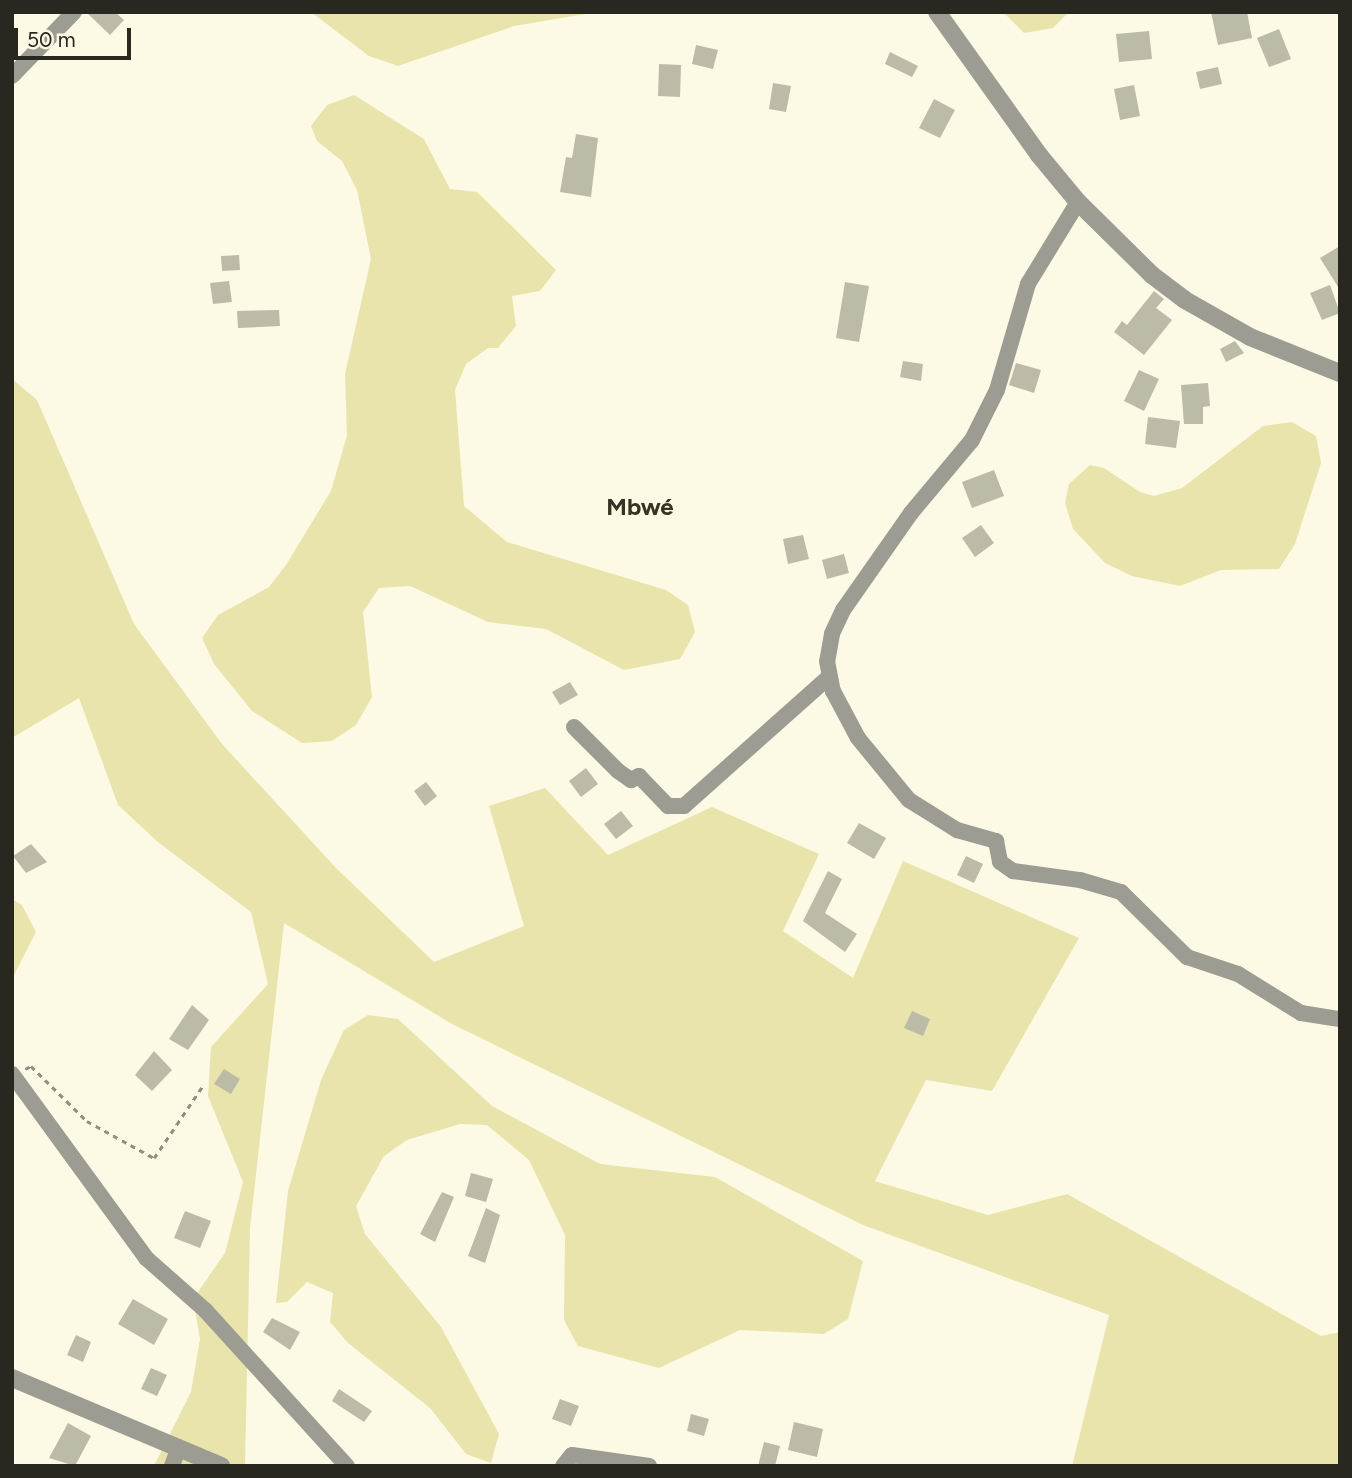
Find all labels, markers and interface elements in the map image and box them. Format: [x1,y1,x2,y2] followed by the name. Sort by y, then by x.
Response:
[18,14,135,58] scale bar
[27,27,76,52] text: 50 m
[606,493,674,521] district label: Mbwé

